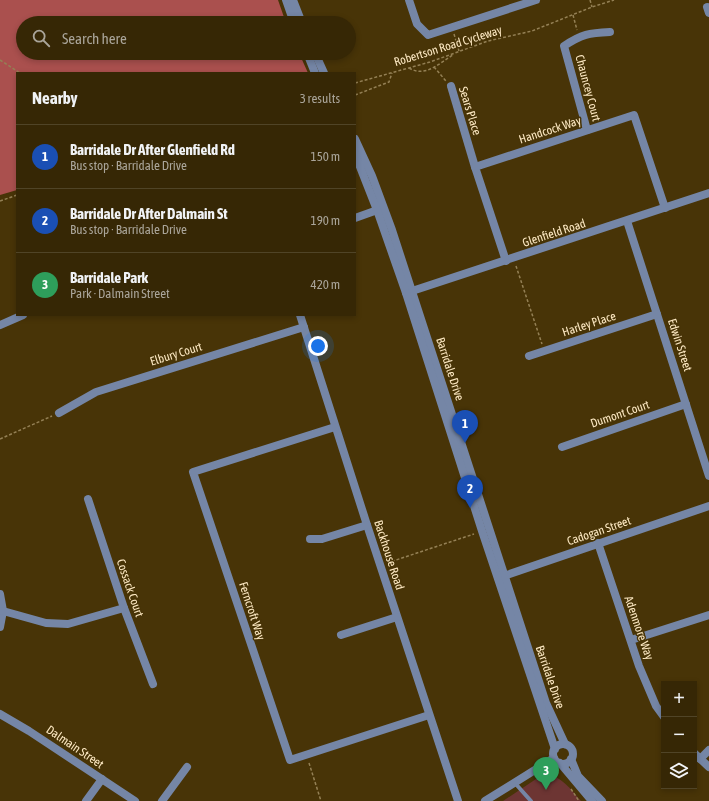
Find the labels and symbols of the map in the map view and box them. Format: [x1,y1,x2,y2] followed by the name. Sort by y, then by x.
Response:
[392,23,504,69] street label: Robertson Road Cycleway
[572,53,604,123] street label: Chauncey Court
[456,85,484,137] street label: Sears Place
[517,113,583,147] street label: Handcock Way
[521,216,587,250] street label: Glenfield Road
[560,309,618,339] street label: Harley Place
[665,317,695,374] street label: Edwin Street
[308,336,328,356] your location
[433,336,467,402] street label: Barridale Drive
[148,339,204,369] street label: Elbury Court
[589,397,652,431] street label: Dumont Court
[452,410,478,443] pin: 1
[457,475,483,508] pin: 2
[565,513,633,548] street label: Cadogan Street
[371,518,407,592] street label: Backhouse Road
[114,557,147,619] street label: Cossack Court
[236,580,268,642] street label: Ferncroft Way
[622,594,656,662] street label: Adenmore Way
[533,644,567,710] street label: Barridale Drive
[44,723,107,772] street label: Dalmain Street
[533,757,559,790] pin: 3

